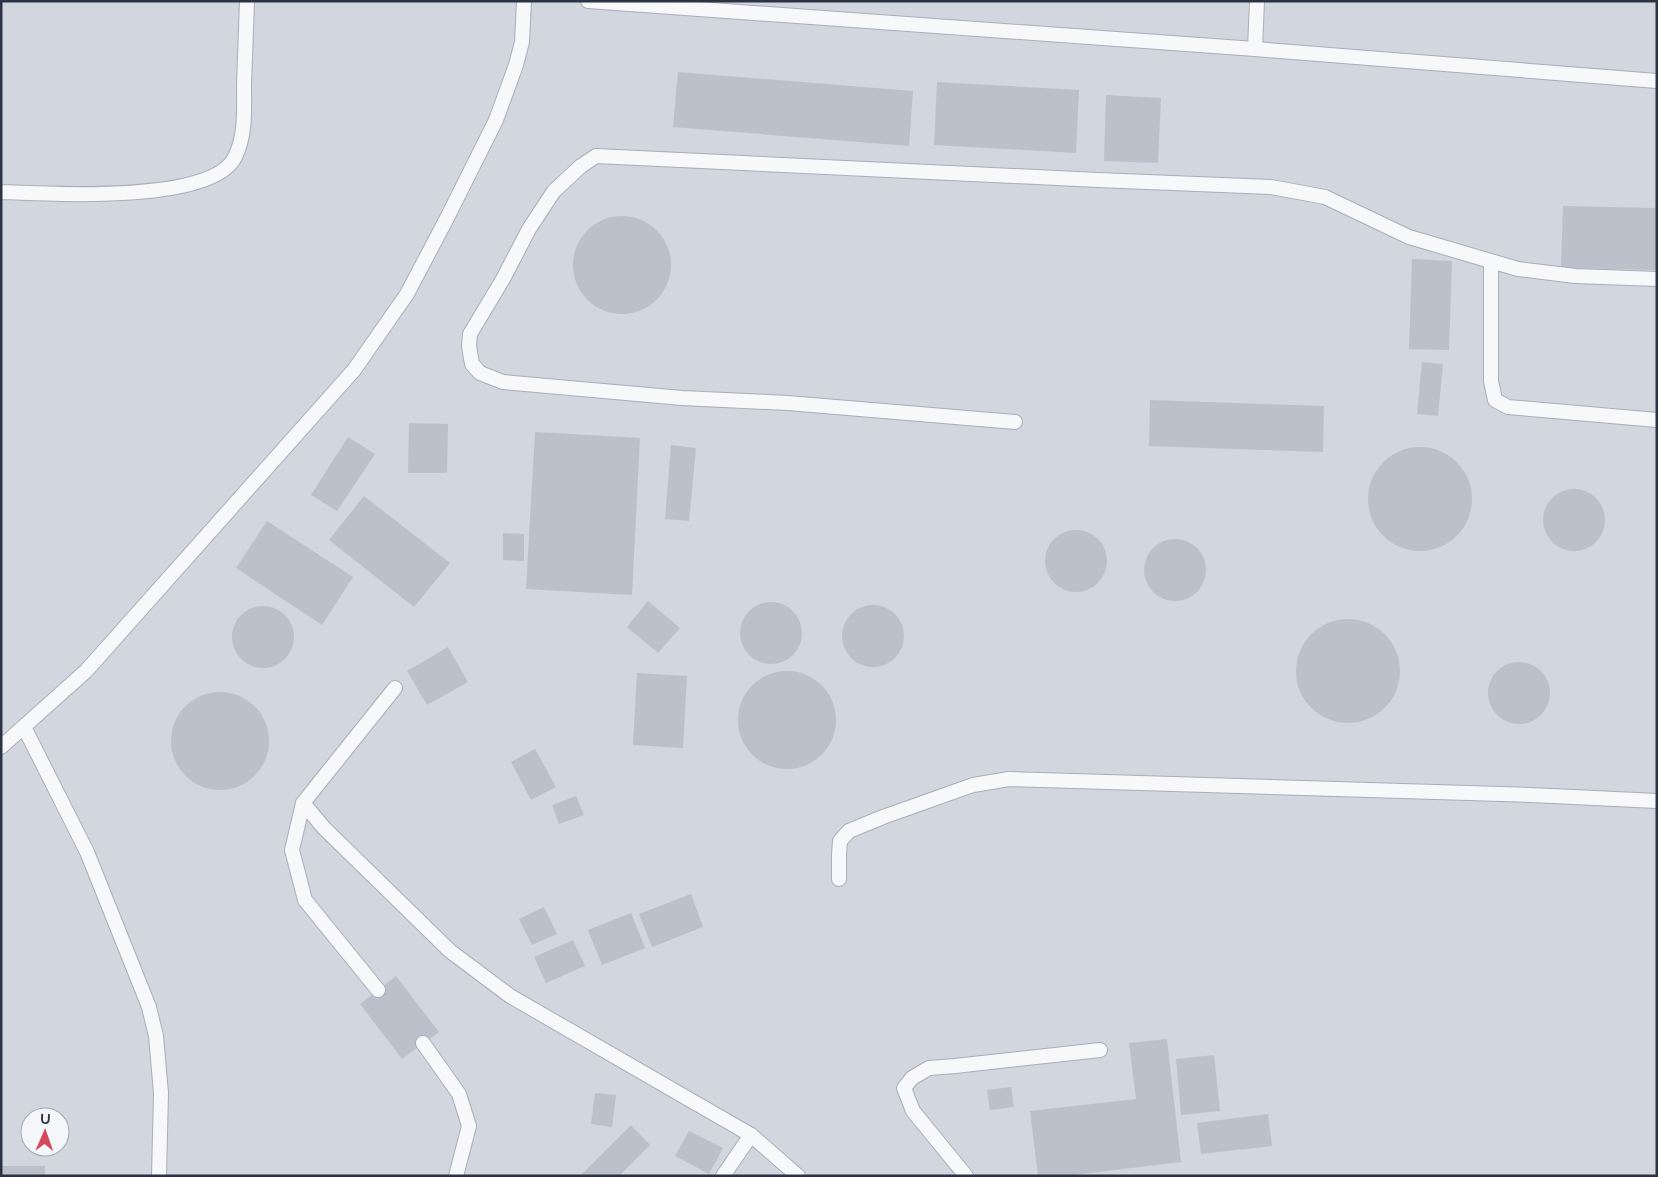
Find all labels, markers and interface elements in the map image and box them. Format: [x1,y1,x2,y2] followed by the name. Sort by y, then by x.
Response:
[20,1107,70,1157] north arrow
[40,1111,51,1127] text: U

